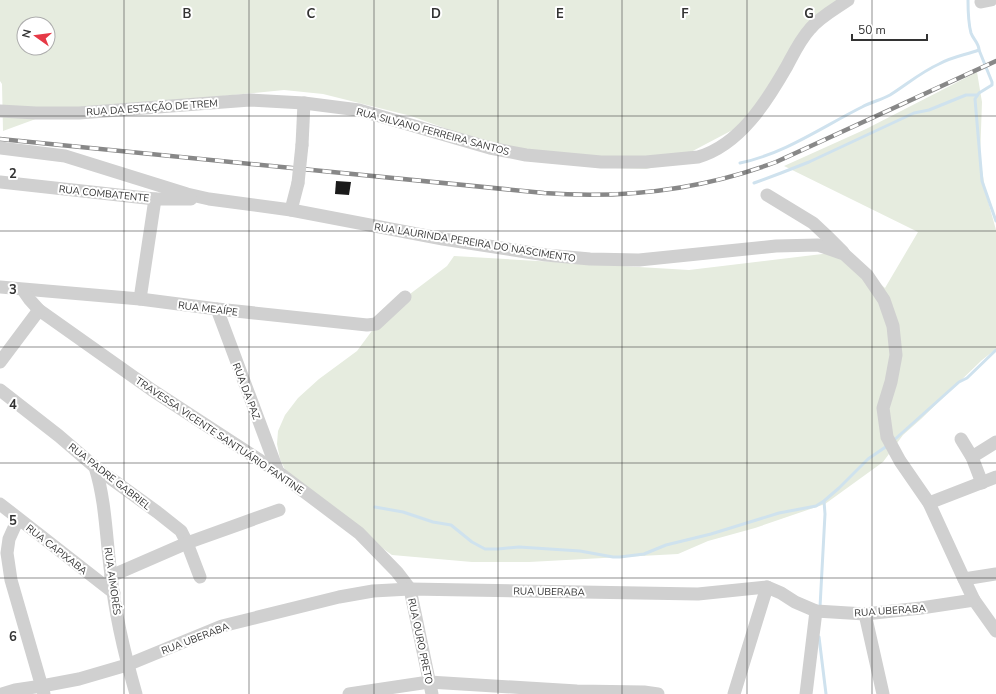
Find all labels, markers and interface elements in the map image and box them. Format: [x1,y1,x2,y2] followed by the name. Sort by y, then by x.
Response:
[183,5,192,23] text: B
[307,5,316,23] text: C
[431,5,441,23] text: D
[556,5,564,23] text: E
[681,5,689,23] text: F
[804,5,814,23] text: G
[16,16,56,56] north arrow
[852,16,927,42] scale bar
[858,22,886,38] text: 50 m
[19,28,35,40] text: N
[86,96,218,120] street label: RUA DA ESTAÇÃO DE TREM
[355,105,511,159] street label: RUA SILVANO FERREIRA SANTOS
[9,165,17,183] text: 2
[58,182,150,206] street label: RUA COMBATENTE
[373,220,577,266] street label: RUA LAURINDA PEREIRA DO NASCIMENTO
[9,281,17,299] text: 3
[177,298,239,320] street label: RUA MEAÍPE
[229,361,263,422] street label: RUA DA PAZ
[133,374,306,498] street label: TRAVESSA VICENTE SANTUÁRIO FANTINE
[9,396,17,414] text: 4
[65,440,154,514] street label: RUA PADRE GABRIEL
[9,512,17,530] text: 5
[23,521,90,579] street label: RUA CAPIXABA
[100,546,124,616] street label: RUA AIMORÉS
[513,584,586,600] street label: RUA UBERABA
[404,597,436,686] street label: RUA OURO PRETO
[854,601,927,620] street label: RUA UBERABA
[159,619,232,658] street label: RUA UBERABA
[9,628,17,646] text: 6

